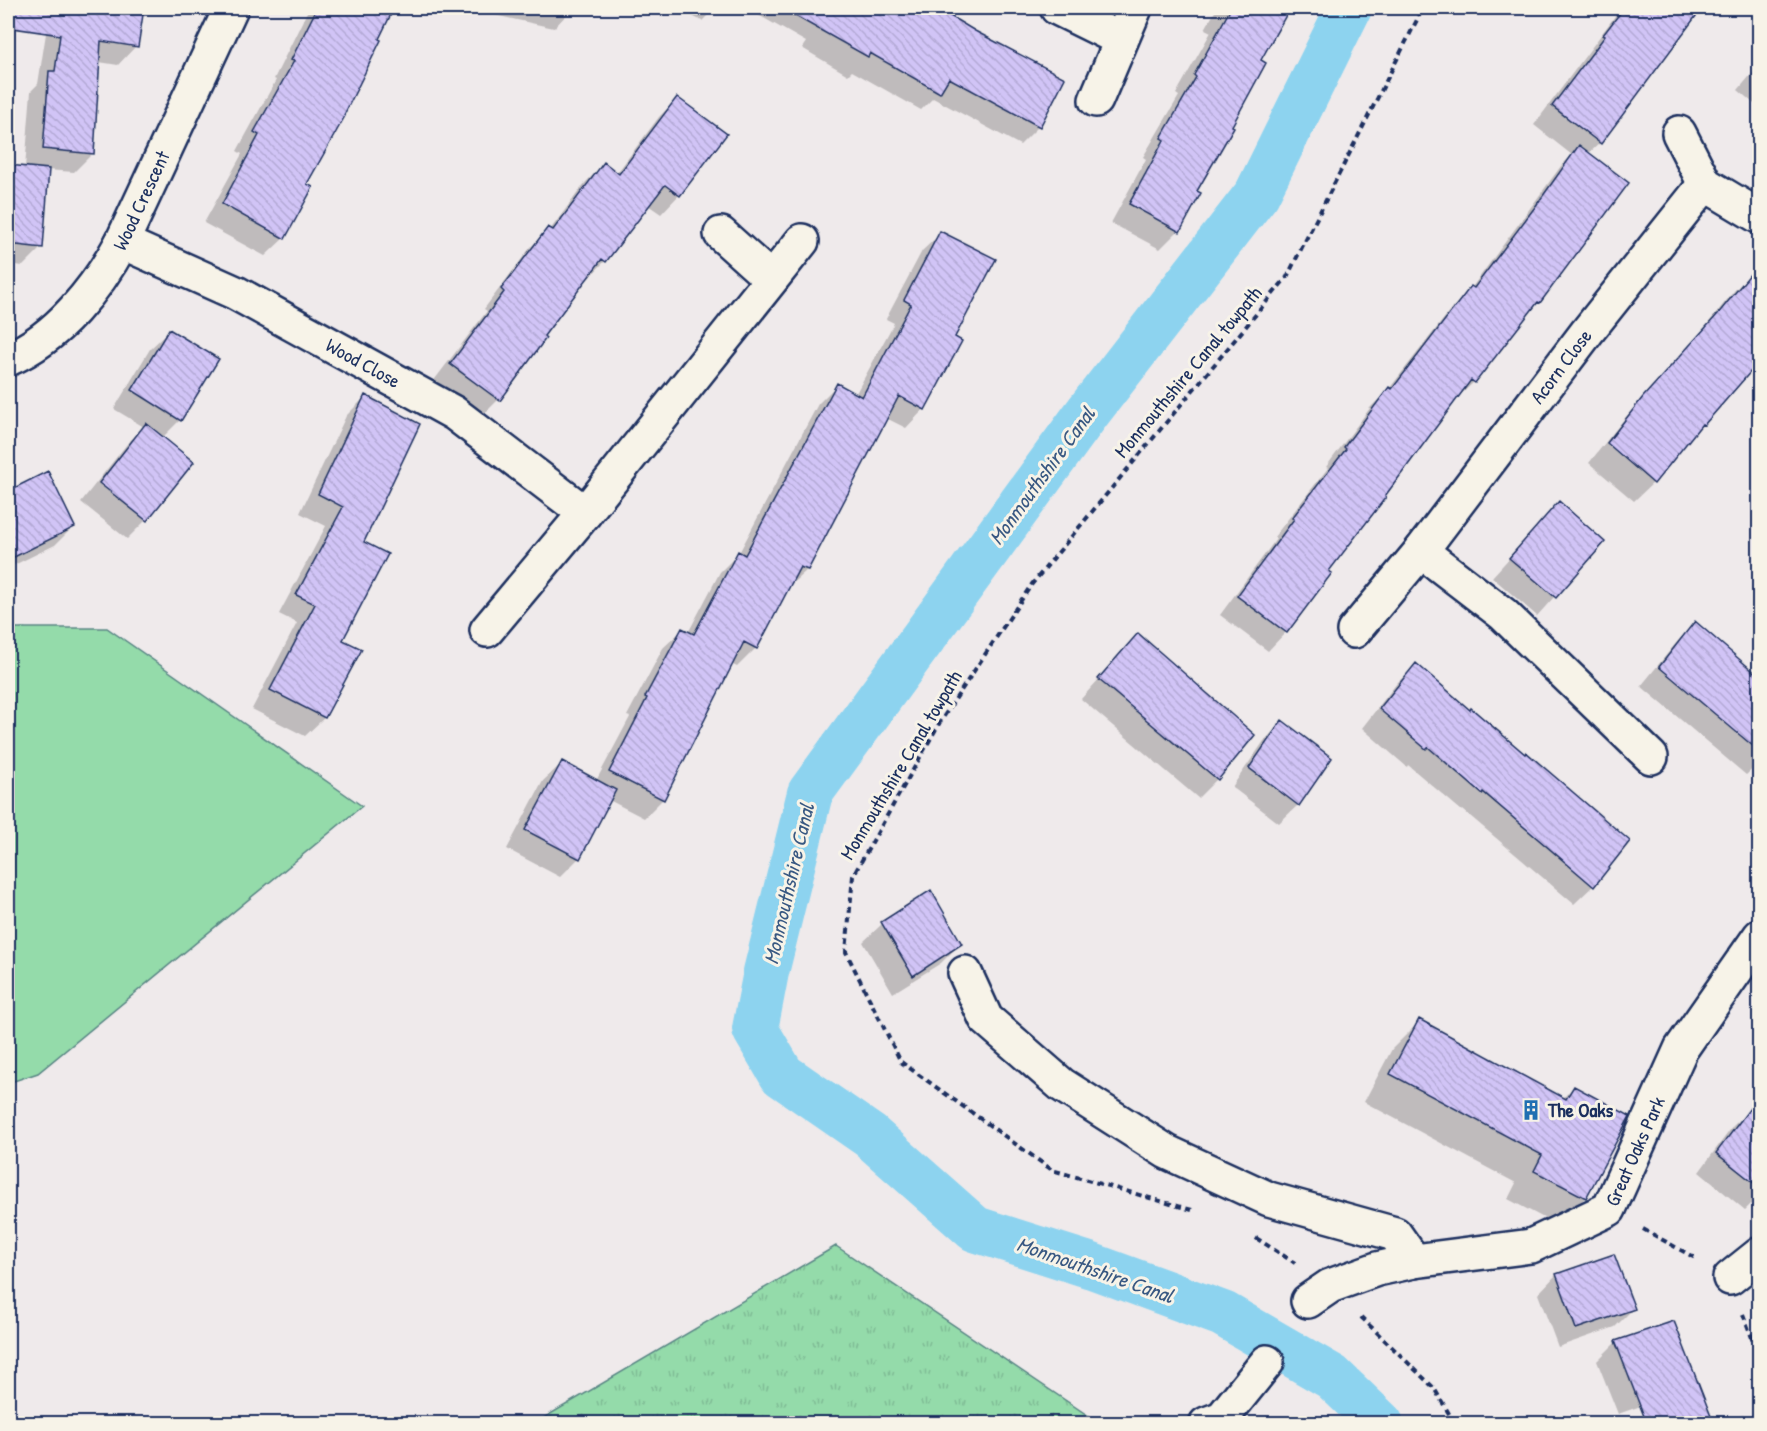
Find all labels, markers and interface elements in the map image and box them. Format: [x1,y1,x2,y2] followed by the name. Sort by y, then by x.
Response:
[106,145,176,255] street label: Wood Crescent
[1108,280,1267,463] street label: Monmouthshire Canal towpath
[1524,323,1598,409] street label: Acorn Close
[321,331,405,394] street label: Wood Close
[982,400,1102,550] water label: Monmouthshire Canal
[833,665,968,864] street label: Monmouthshire Canal towpath
[756,800,821,967] water label: Monmouthshire Canal
[1598,1092,1671,1210] street label: Great Oaks Park
[1547,1096,1614,1123] place label: The Oaks
[1519,1098,1543,1122] building icon: The Oaks
[1013,1229,1179,1310] water label: Monmouthshire Canal

